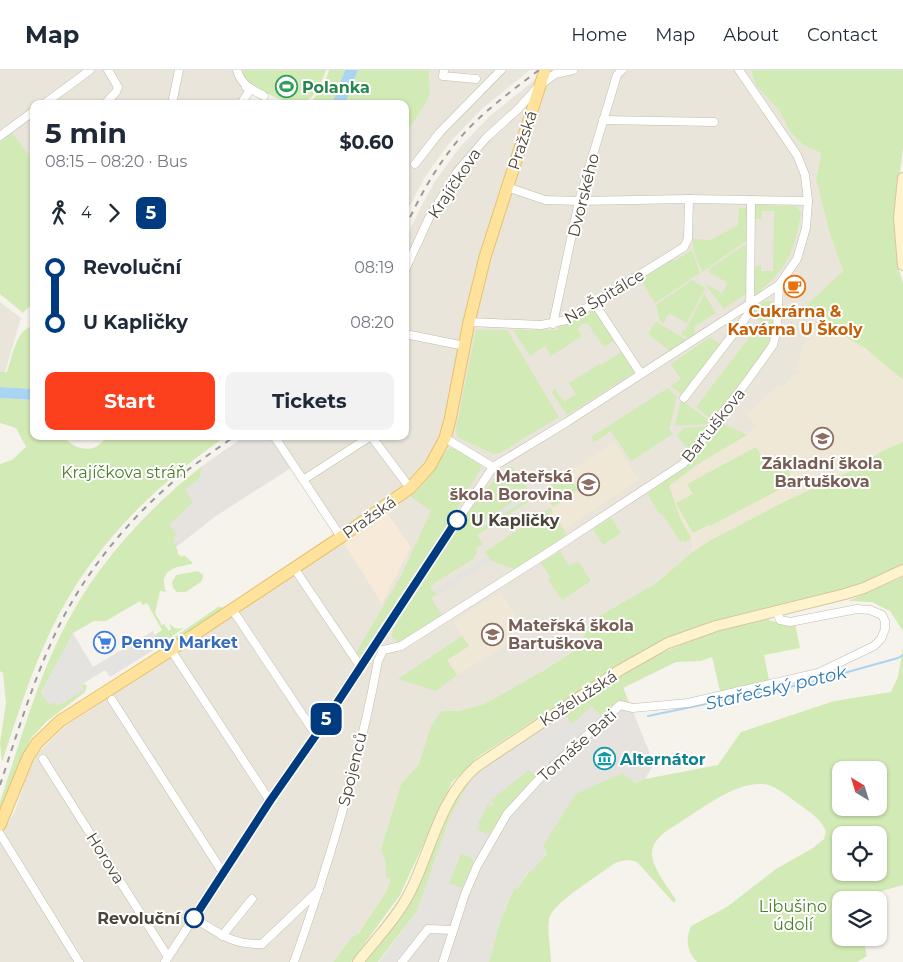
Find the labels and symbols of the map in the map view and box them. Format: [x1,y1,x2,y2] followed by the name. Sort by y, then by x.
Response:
[274,75,298,99] sports icon: Polanka
[302,78,370,97] place label: Polanka
[504,108,541,172] street label: Pražská
[424,144,485,222] street label: Krajíčkova
[564,151,603,239] street label: Dvorského
[561,265,648,328] street label: Na Špitálce
[783,275,807,299] cafe icon: Cukrárna & Kavárna U Školy
[727,302,863,339] place label: Cukrárna & Kavárna U Školy
[678,384,749,466] street label: Bartuškova
[810,427,834,451] school or university icon: Základní škola Bartuškova
[761,454,883,491] place label: Základní škola Bartuškova
[61,463,187,482] park label: Krajíčkova stráň
[450,467,573,504] place label: Mateřská škola Borovina
[577,473,601,497] school or university icon: Mateřská škola Borovina
[339,492,400,543] street label: Pražská
[447,510,467,530] marker: U Kapličky
[471,511,560,530] place label: U Kapličky
[508,616,634,653] place label: Mateřská škola Bartuškova
[480,622,504,646] school or university icon: Mateřská škola Bartuškova
[93,630,117,654] supermarket icon: Penny Market
[121,633,238,652] place label: Penny Market
[703,661,850,715] water label: Stařečský potok
[536,666,621,730] street label: Koželužská
[310,703,342,735] line badge: 5
[534,705,620,785] street label: Tomáše Bati
[334,730,371,808] street label: Spojenců
[592,747,616,771] museum icon: Alternátor
[619,750,706,769] place label: Alternátor
[832,761,888,816] north arrow
[82,829,129,887] street label: Horova
[759,897,827,934] park label: Libušino údolí
[184,908,204,928] marker: Revoluční
[97,909,181,928] place label: Revoluční

